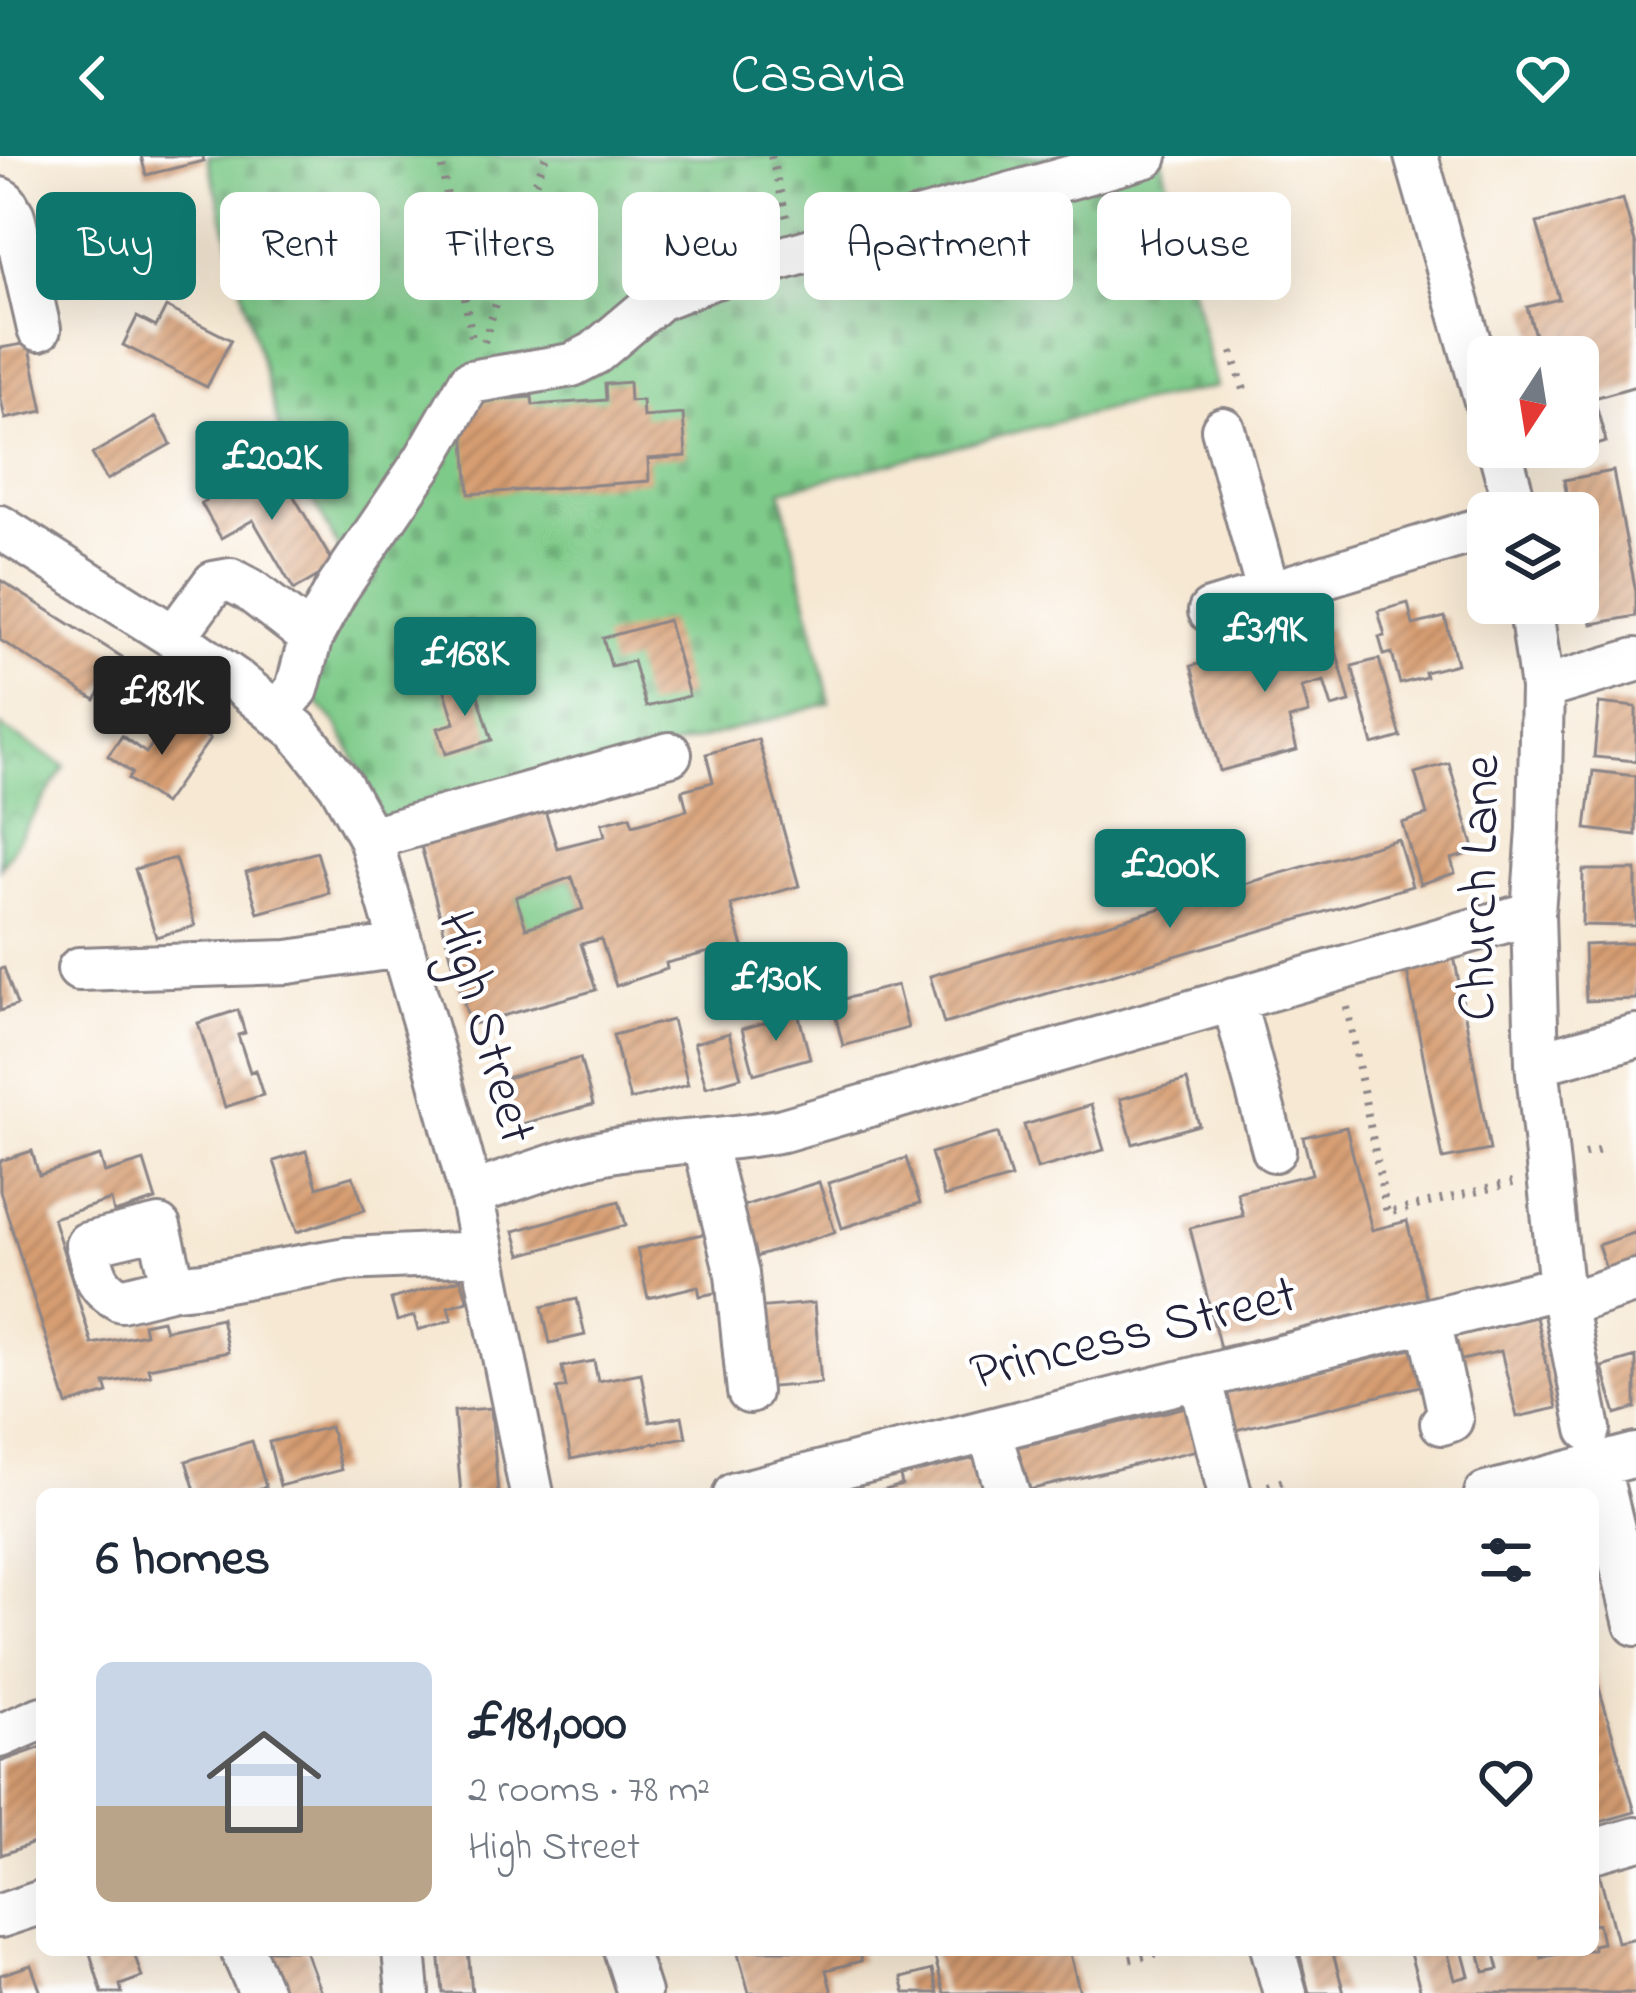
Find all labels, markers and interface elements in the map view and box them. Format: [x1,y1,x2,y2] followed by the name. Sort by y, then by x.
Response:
[730,39,906,117] text: Casavia
[60,45,126,111] icon: back
[1510,45,1576,111] icon: heart
[36,192,196,300] chip: Buy
[220,192,380,300] chip: Rent
[404,192,598,300] chip: Filters
[622,192,780,300] chip: New
[804,192,1073,300] chip: Apartment
[1097,192,1291,300] chip: House
[1467,336,1599,468] north arrow
[1467,336,1599,624] map controls
[188,421,356,523] pin: £202K
[222,431,322,488] text: £202K
[1467,492,1599,624] button: layers
[1181,593,1349,695] pin: £319K
[1223,603,1307,660] text: £319K
[381,617,549,719] pin: £168K
[421,627,509,684] text: £168K
[78,656,246,758] pin: £181K
[121,666,203,723] text: £181K
[1441,754,1523,1022] street label: Church Lane
[1086,829,1254,931] pin: £200K
[1122,839,1218,896] text: £200K
[413,903,554,1154] street label: High Street
[692,942,860,1044] pin: £130K
[732,952,820,1009] text: £130K
[963,1258,1305,1414] street label: Princess Street
[96,1523,270,1598] text: 6 homes
[1473,1527,1539,1593] icon: filters
[468,1688,627,1763] text: £181,000
[192,1710,336,1854] icon: home
[1473,1749,1539,1815] icon: heart
[468,1763,710,1820] text: 2 rooms · 78 m²
[468,1820,640,1877] text: High Street

